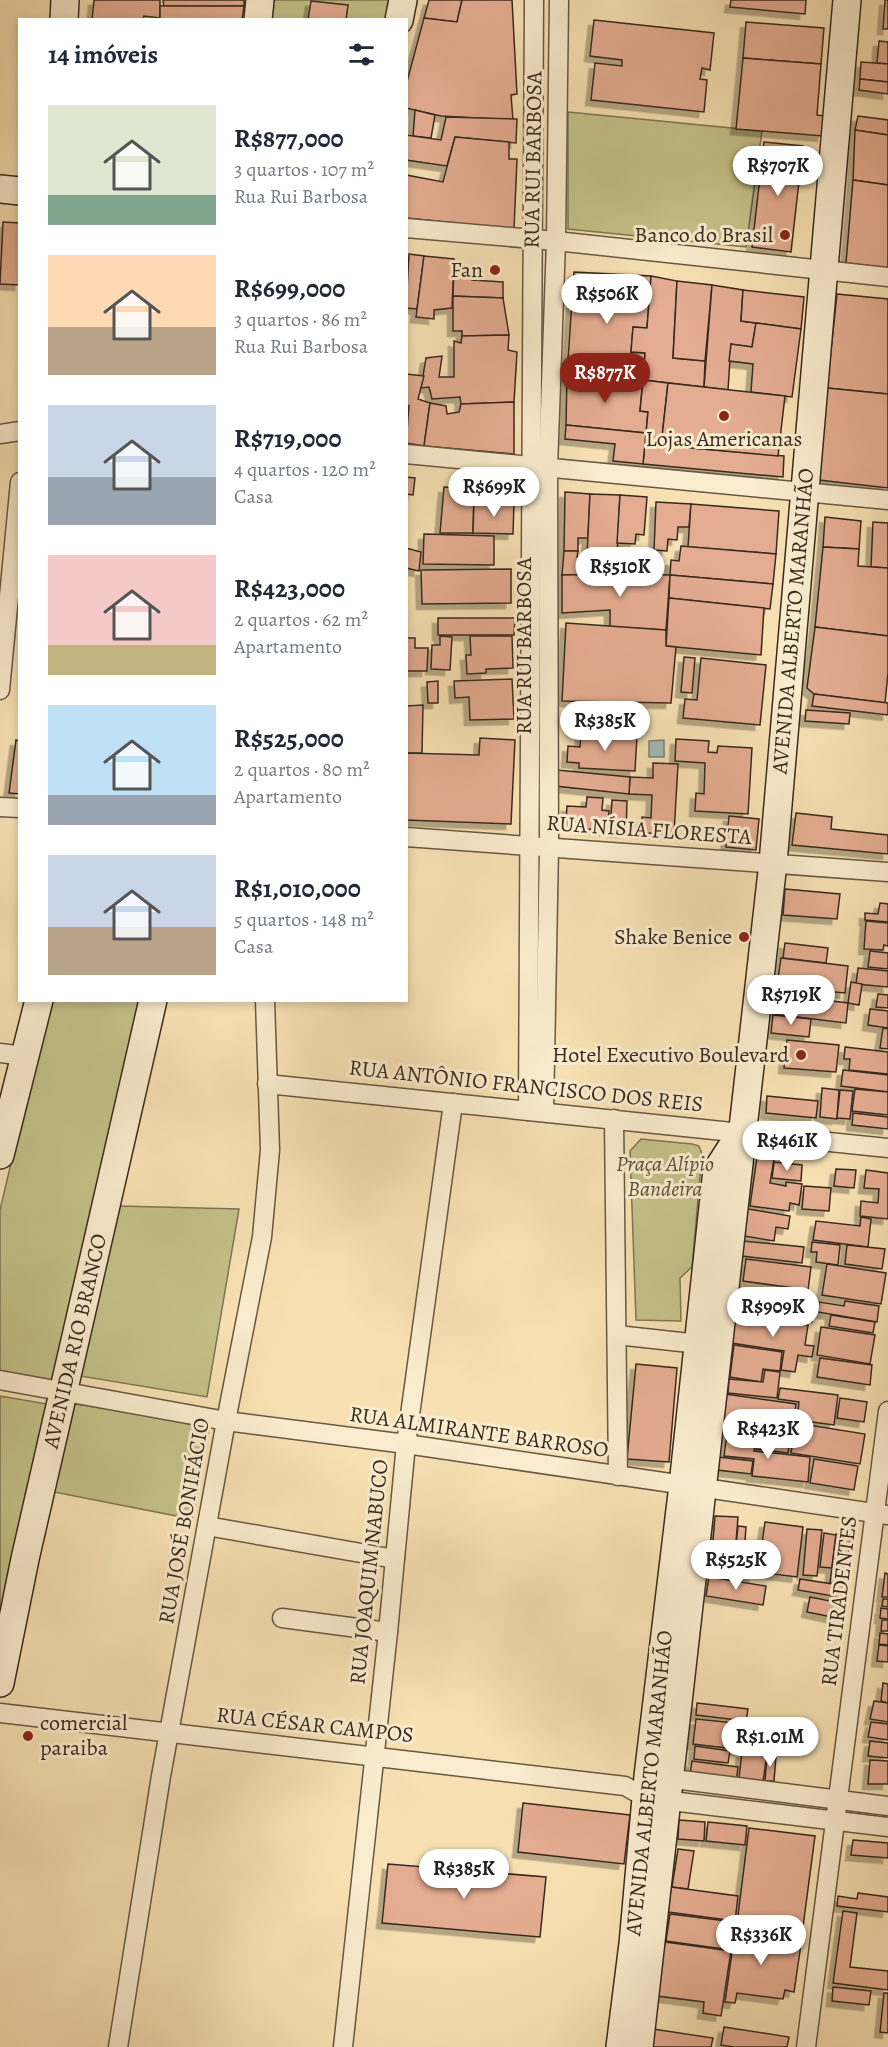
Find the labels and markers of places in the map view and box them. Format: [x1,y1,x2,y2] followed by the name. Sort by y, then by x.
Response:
[729,146,827,197] pin: R$707K
[634,220,773,250] place label: Banco do Brasil
[778,228,792,242] marker: Banco do Brasil
[450,255,483,285] place label: Fan
[488,263,502,277] marker: Fan
[558,274,656,325] pin: R$506K
[556,353,654,404] pin: R$877K
[717,409,731,423] marker: Lojas Americanas
[646,424,802,454] place label: Lojas Americanas
[445,467,543,518] pin: R$699K
[571,547,669,598] pin: R$510K
[556,701,654,752] pin: R$385K
[614,922,732,952] place label: Shake Benice
[737,930,751,944] marker: Shake Benice
[742,975,840,1026] pin: R$719K
[552,1040,789,1070] place label: Hotel Executivo Boulevard
[794,1048,808,1062] marker: Hotel Executivo Boulevard
[738,1121,836,1172] pin: R$461K
[724,1287,822,1338] pin: R$909K
[719,1409,817,1460] pin: R$423K
[687,1540,785,1591] pin: R$525K
[40,1708,127,1763] place label: comercial paraiba
[715,1717,825,1768] pin: R$1.01M
[21,1729,35,1743] marker: comercial paraiba
[415,1849,513,1900] pin: R$385K
[712,1915,810,1966] pin: R$336K

